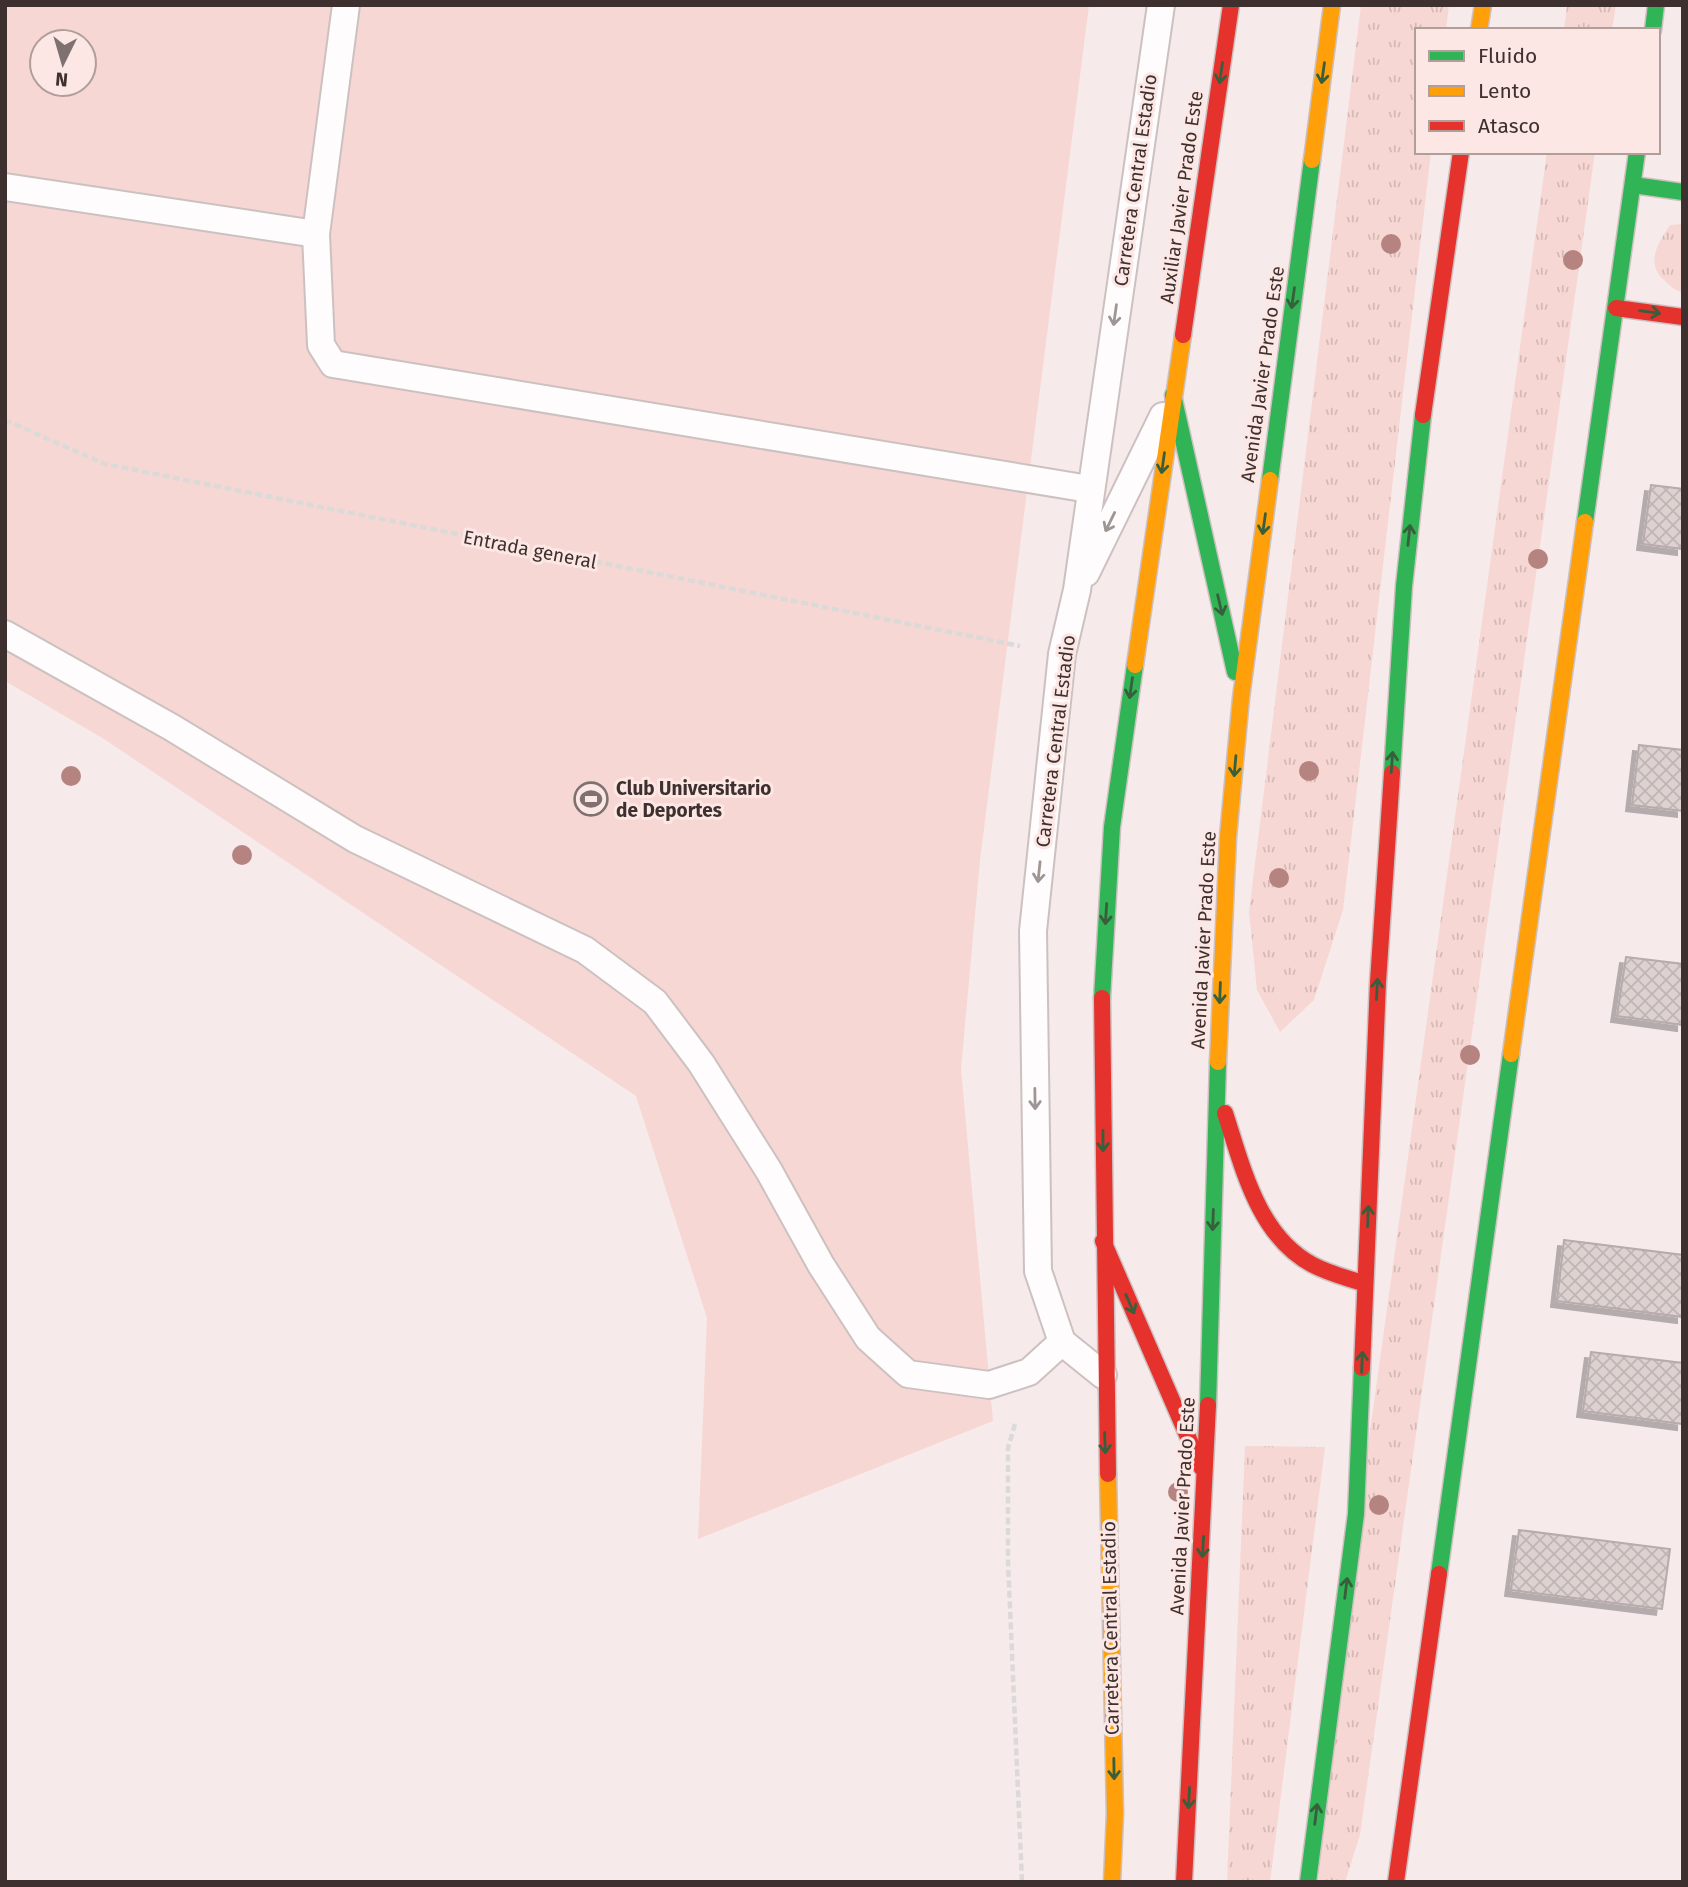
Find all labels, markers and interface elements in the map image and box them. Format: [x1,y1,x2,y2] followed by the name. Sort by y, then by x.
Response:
[28,28,98,98] north arrow
[1415,28,1660,154] legend
[1478,43,1537,69] text: Fluido
[1214,61,1227,84] one-way arrow
[1316,61,1329,84] one-way arrow
[54,67,69,91] text: N
[1109,72,1162,288] street label: Carretera Central Estadio
[1478,78,1531,104] text: Lento
[1155,89,1208,305] street label: Auxiliar Javier Prado Este
[1478,113,1540,139] text: Atasco
[1236,265,1289,484] street label: Avenida Javier Prado Este
[1287,287,1300,309] one-way arrow
[1109,303,1122,326] one-way arrow
[1638,306,1660,319] one-way arrow
[1156,451,1169,474] one-way arrow
[1103,511,1117,532] one-way arrow
[1257,512,1270,535] one-way arrow
[1403,524,1416,547] one-way arrow
[461,525,599,574] street label: Entrada general
[1214,593,1227,616] one-way arrow
[1031,633,1080,849] street label: Carretera Central Estadio
[1124,676,1137,699] one-way arrow
[1386,751,1399,773] one-way arrow
[1228,754,1241,776] one-way arrow
[616,777,771,822] place label: Club Universitario de Deportes
[572,780,610,818] sports icon: Club Universitario de Deportes
[1186,831,1221,1050] street label: Avenida Javier Prado Este
[1032,860,1045,883] one-way arrow
[1099,902,1112,925] one-way arrow
[1371,977,1384,1000] one-way arrow
[1214,981,1227,1004] one-way arrow
[1029,1088,1042,1111] one-way arrow
[1096,1130,1109,1153] one-way arrow
[1362,1205,1375,1228] one-way arrow
[1207,1208,1220,1231] one-way arrow
[1124,1292,1137,1314] one-way arrow
[1356,1351,1369,1374] one-way arrow
[1165,1397,1200,1616] street label: Avenida Javier Prado Este
[1099,1432,1112,1455] one-way arrow
[1097,1521,1124,1735] street label: Carretera Central Estadio
[1196,1535,1209,1558] one-way arrow
[1339,1578,1352,1600] one-way arrow
[1107,1757,1120,1780] one-way arrow
[1182,1787,1195,1809] one-way arrow
[1310,1803,1323,1826] one-way arrow

